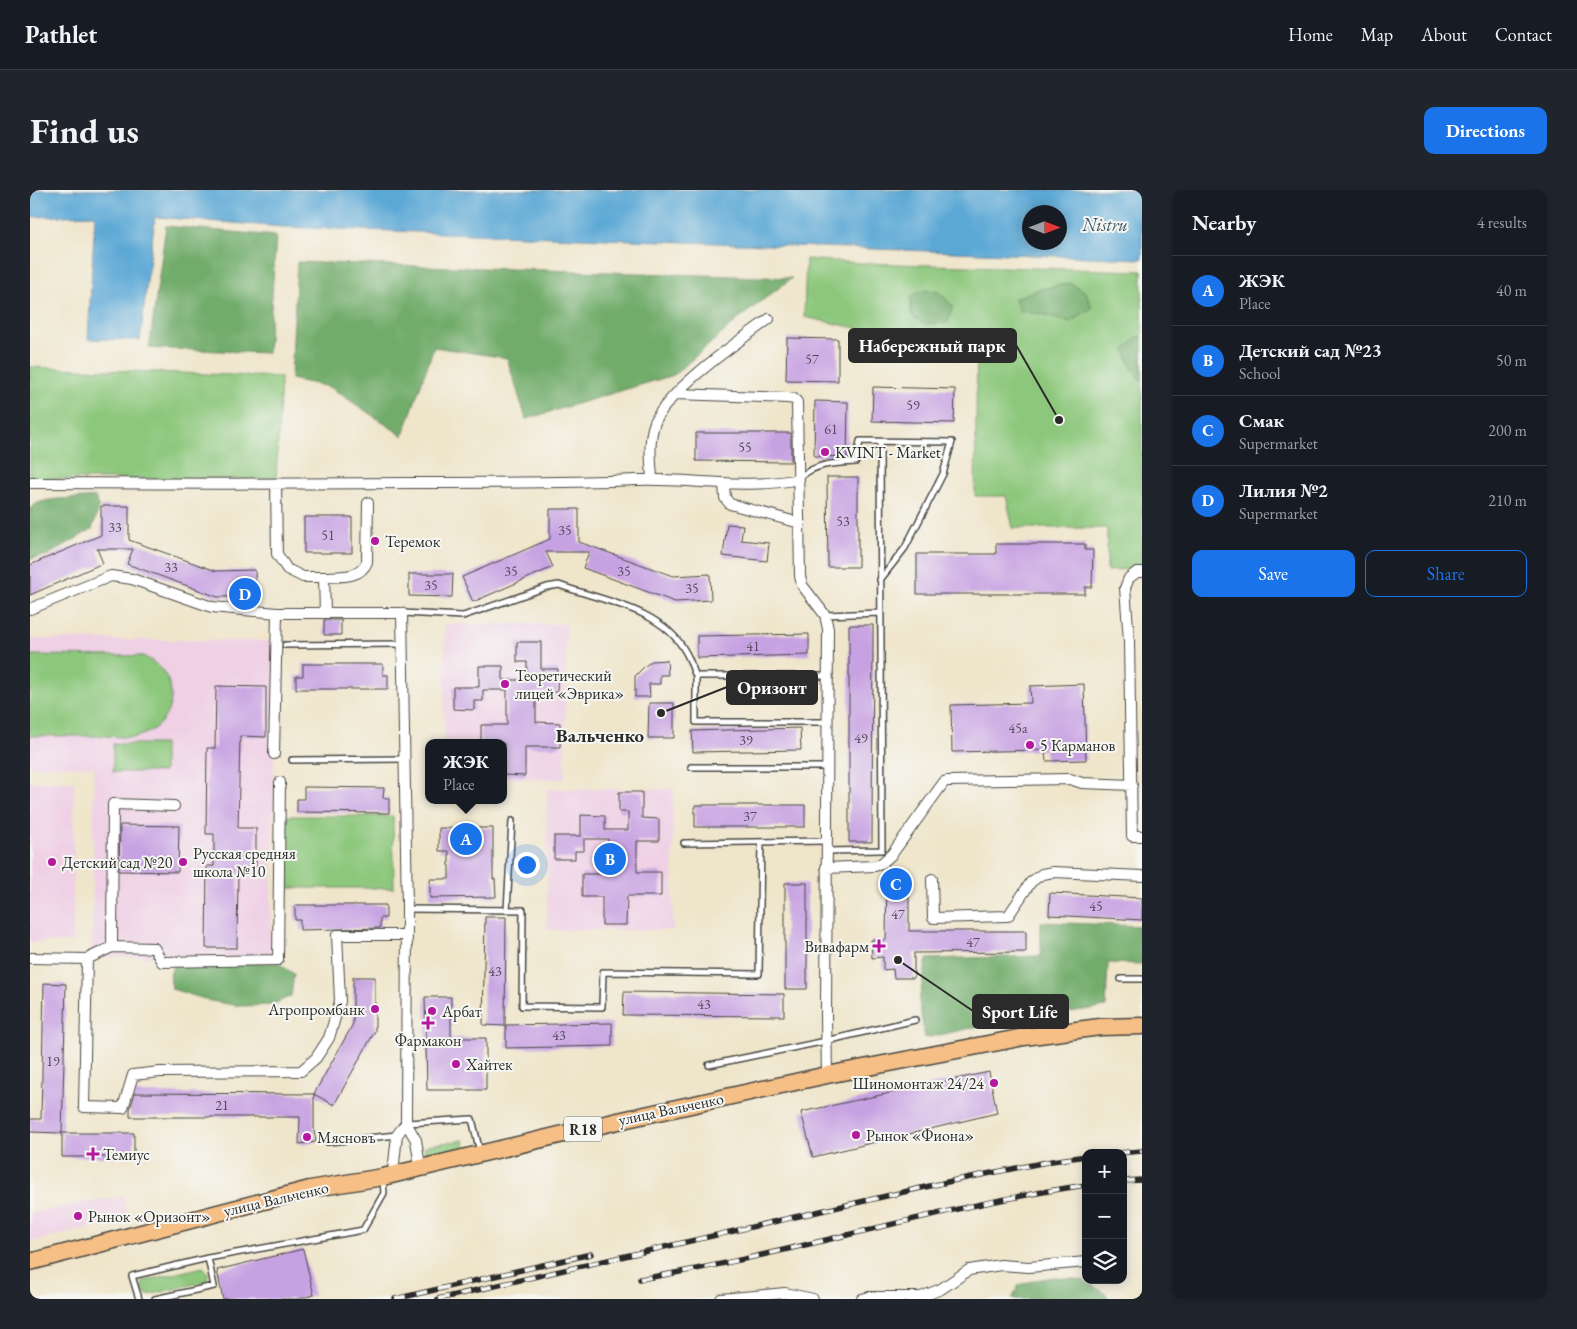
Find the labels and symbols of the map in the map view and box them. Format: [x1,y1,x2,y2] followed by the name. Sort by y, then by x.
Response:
[1022,205,1067,250] north arrow
[1081,213,1128,236] water label: Nistru
[849,329,1016,362] callout: Набережный парк
[859,334,1005,357] text: Набережный парк
[805,350,819,368] house number: 57
[906,396,920,414] house number: 59
[824,420,838,438] house number: 61
[738,438,752,456] house number: 55
[835,442,941,463] place label: KVINT - Market
[819,446,831,458] marker: KVINT - Market
[836,512,850,530] house number: 53
[108,518,122,536] house number: 33
[558,521,572,539] house number: 35
[321,526,335,544] house number: 51
[385,531,441,552] place label: Теремок
[369,535,381,547] marker: Теремок
[164,558,178,576] house number: 33
[504,562,518,580] house number: 35
[617,562,631,580] house number: 35
[229,575,261,613] pin: D
[424,576,438,594] house number: 35
[685,579,699,597] house number: 35
[746,637,760,655] house number: 41
[515,665,624,704] place label: Теоретический лицей «Эврика»
[727,671,817,704] callout: Оризонт
[737,676,807,699] text: Оризонт
[499,678,511,690] marker: Теоретический лицей «Эврика»
[1008,719,1028,737] house number: 45а
[556,723,645,748] district label: Вальченко
[854,729,868,747] house number: 49
[739,731,753,749] house number: 39
[1040,735,1116,756] place label: 5 Карманов
[1024,739,1036,751] marker: 5 Карманов
[743,807,757,825] house number: 37
[450,820,482,858] pin: A
[594,840,626,878] pin: B
[193,843,296,882] place label: Русская средняя школа №10
[62,852,173,873] place label: Детский сад №20
[514,852,540,878] your location
[46,856,58,868] marker: Детский сад №20
[177,856,189,868] marker: Русская средняя школа №10
[880,865,912,903] pin: C
[1089,897,1103,915] house number: 45
[891,905,905,923] house number: 47
[966,933,980,951] house number: 47
[804,936,869,957] place label: Вивафарм
[873,940,885,952] marker: Вивафарм
[488,962,502,980] house number: 43
[697,995,711,1013] house number: 43
[973,995,1068,1028] callout: Sport Life
[267,999,365,1020] place label: Агропромбанк
[982,1000,1058,1023] text: Sport Life
[441,1001,482,1022] place label: Арбат
[369,1003,381,1015] marker: Агропромбанк
[426,1005,438,1017] marker: Арбат
[422,1017,434,1029] marker: Фармакон
[552,1026,566,1044] house number: 43
[395,1030,461,1051] place label: Фармакон
[46,1052,60,1070] house number: 19
[465,1054,513,1075] place label: Хайтек
[450,1058,462,1070] marker: Хайтек
[852,1073,984,1094] place label: Шиномонтаж 24/24
[988,1077,1000,1089] marker: Шиномонтаж 24/24
[616,1088,726,1130] street label: улица Вальченко
[215,1096,229,1114] house number: 21
[564,1116,602,1142] road number: R18
[866,1125,974,1146] place label: Рынок «Фиона»
[317,1127,376,1148] place label: Мясновъ
[850,1129,862,1141] marker: Рынок «Фиона»
[301,1131,313,1143] marker: Мясновъ
[103,1144,150,1165] place label: Темиус
[87,1148,99,1160] marker: Темиус
[222,1177,331,1221] street label: улица Вальченко
[88,1206,211,1227] place label: Рынок «Оризонт»
[72,1210,84,1222] marker: Рынок «Оризонт»

